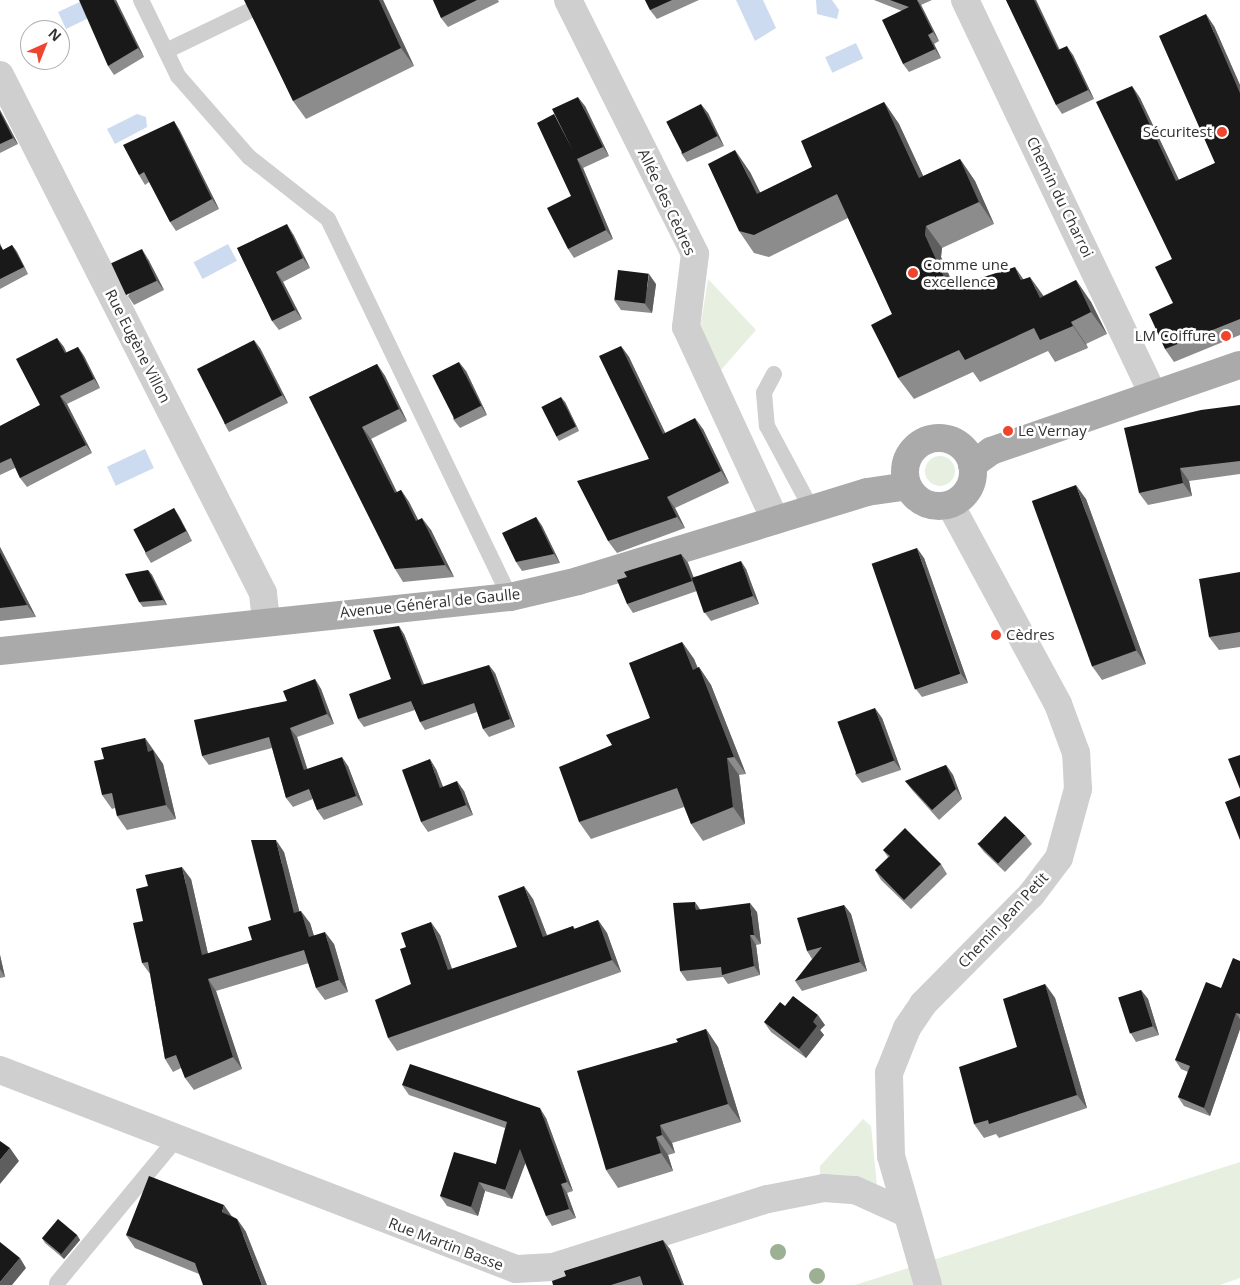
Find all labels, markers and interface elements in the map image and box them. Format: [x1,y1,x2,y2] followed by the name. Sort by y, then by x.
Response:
[20,20,70,70] north arrow
[44,24,66,45] text: N
[1143,123,1212,141] place label: Sécuritest
[1216,126,1228,138] marker: Sécuritest
[1023,134,1097,260] street label: Chemin du Charroi
[635,146,699,258] street label: Allée des Cèdres
[923,255,1008,290] place label: Comme une excellence
[907,267,919,279] marker: Comme une excellence
[102,286,174,406] street label: Rue Eugène Villon
[1135,327,1216,345] place label: LM Coiffure
[1220,330,1232,342] marker: LM Coiffure
[1018,422,1087,440] place label: Le Vernay
[1002,425,1014,437] marker: Le Vernay
[339,585,521,621] street label: Avenue Général de Gaulle
[1006,626,1055,644] place label: Cèdres
[990,629,1002,641] marker: Cèdres
[954,869,1052,971] street label: Chemin Jean Petit
[386,1214,506,1274] street label: Rue Martin Basse

